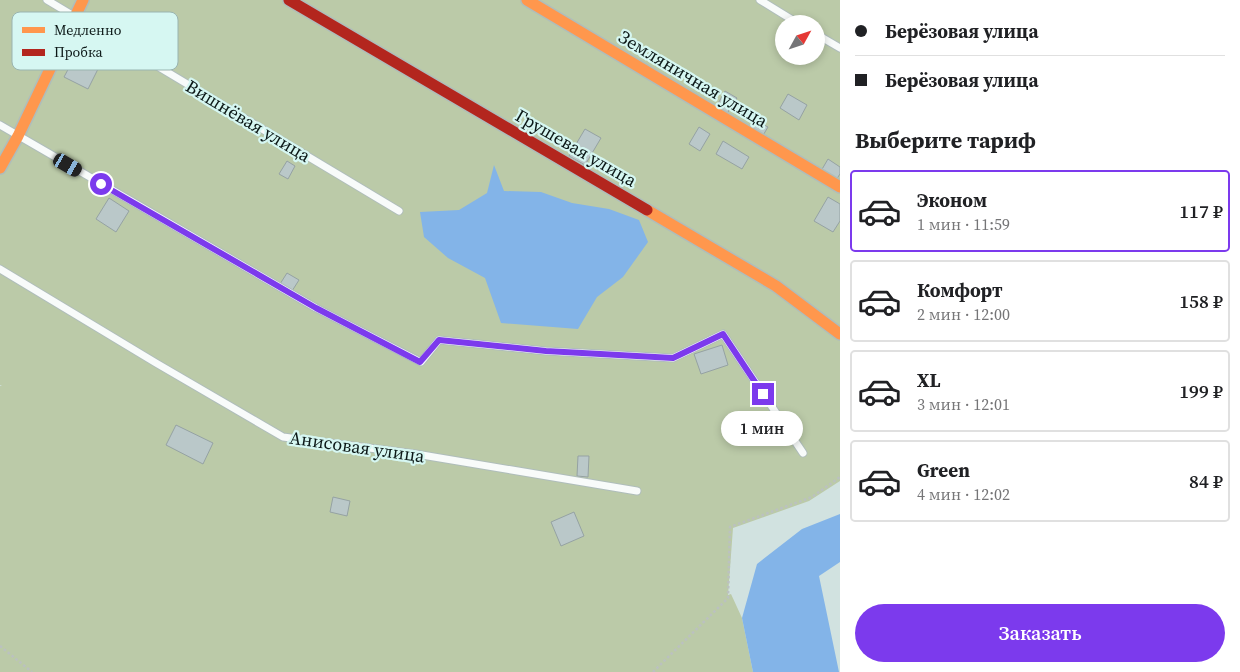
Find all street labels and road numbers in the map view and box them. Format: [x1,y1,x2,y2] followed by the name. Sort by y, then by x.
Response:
[614,24,773,134] street label: Земляничная улица
[181,73,316,168] street label: Вишнёвая улица
[511,103,642,193] street label: Грушевая улица
[288,425,427,468] street label: Анисовая улица

